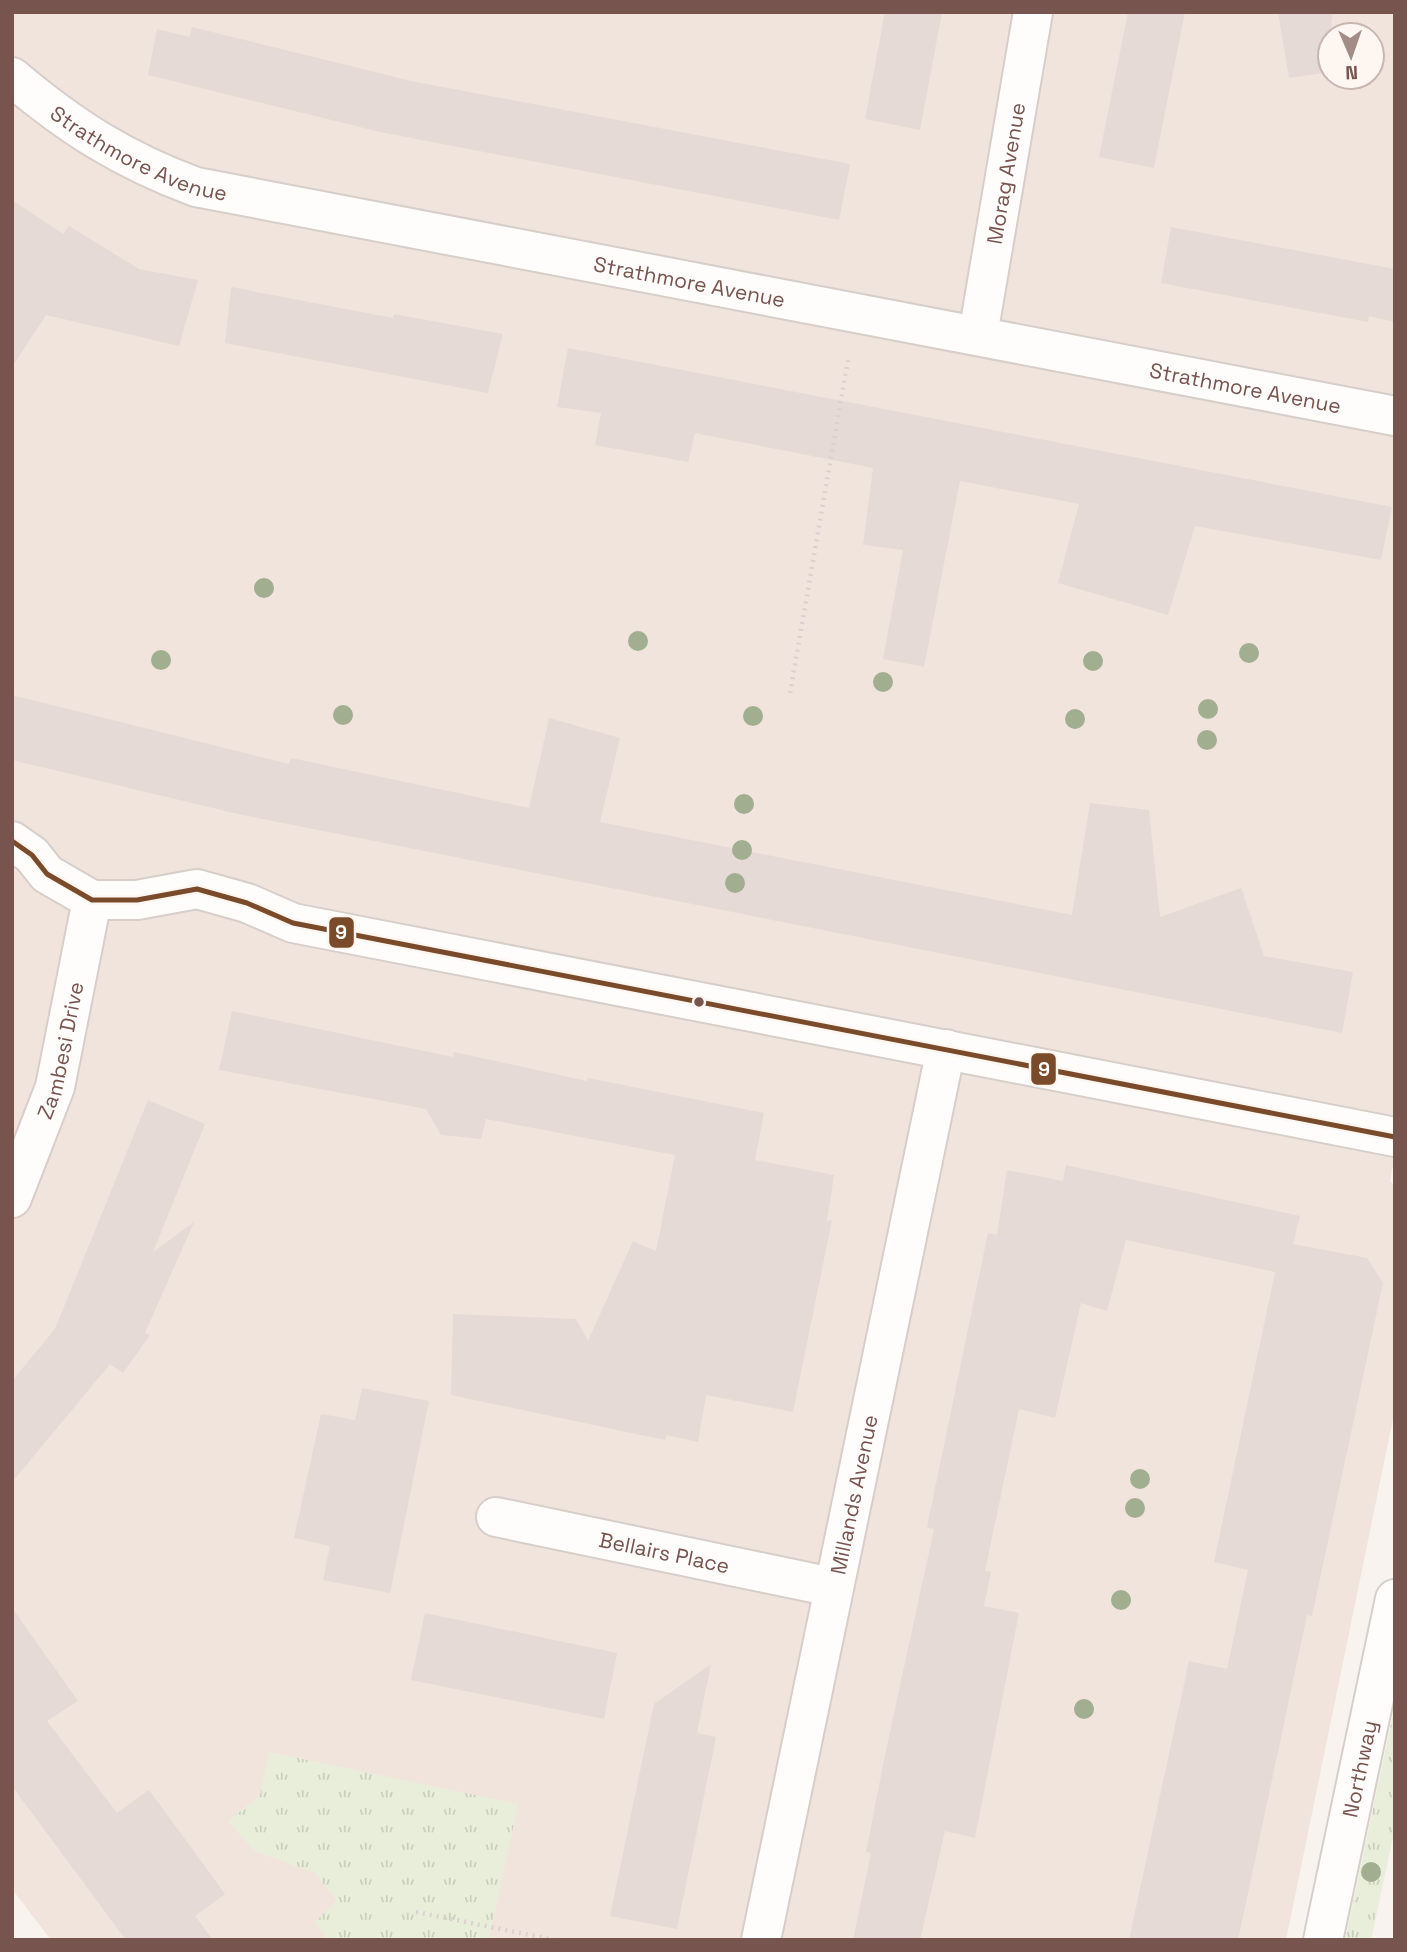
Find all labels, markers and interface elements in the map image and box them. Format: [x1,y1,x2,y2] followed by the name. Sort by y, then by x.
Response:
[1316,21,1386,91] north arrow
[1345,60,1358,85] text: N
[45,99,230,206] street label: Strathmore Avenue
[980,100,1031,246] street label: Morag Avenue
[591,250,788,313] street label: Strathmore Avenue
[1147,356,1343,419] street label: Strathmore Avenue
[328,916,355,949] line badge: 9
[335,920,347,945] text: 9
[30,979,89,1123] street label: Zambesi Drive
[692,995,706,1009] unlabelled marker
[1030,1052,1057,1086] line badge: 9
[1038,1057,1050,1082] text: 9
[824,1412,883,1577] street label: Millands Avenue
[597,1525,732,1579] street label: Bellairs Place
[1336,1718,1383,1820] street label: Northway

